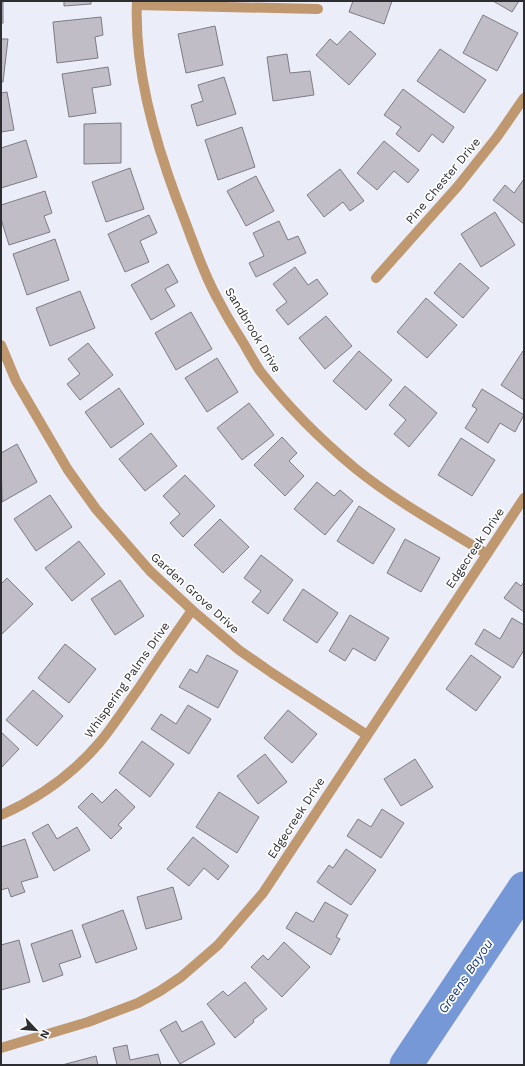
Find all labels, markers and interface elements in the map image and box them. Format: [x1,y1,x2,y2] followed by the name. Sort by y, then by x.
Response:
[403,135,483,227] street label: Pine Chester Drive
[222,285,284,375] street label: Sandbrook Drive
[443,505,507,591] street label: Edgecreek Drive
[148,550,242,636] street label: Garden Grove Drive
[82,619,172,741] street label: Whispering Palms Drive
[265,775,328,861] street label: Edgecreek Drive
[435,936,496,1016] water label: Greens Bayou
[16,1010,56,1050] north arrow
[37,1028,52,1041] text: N

